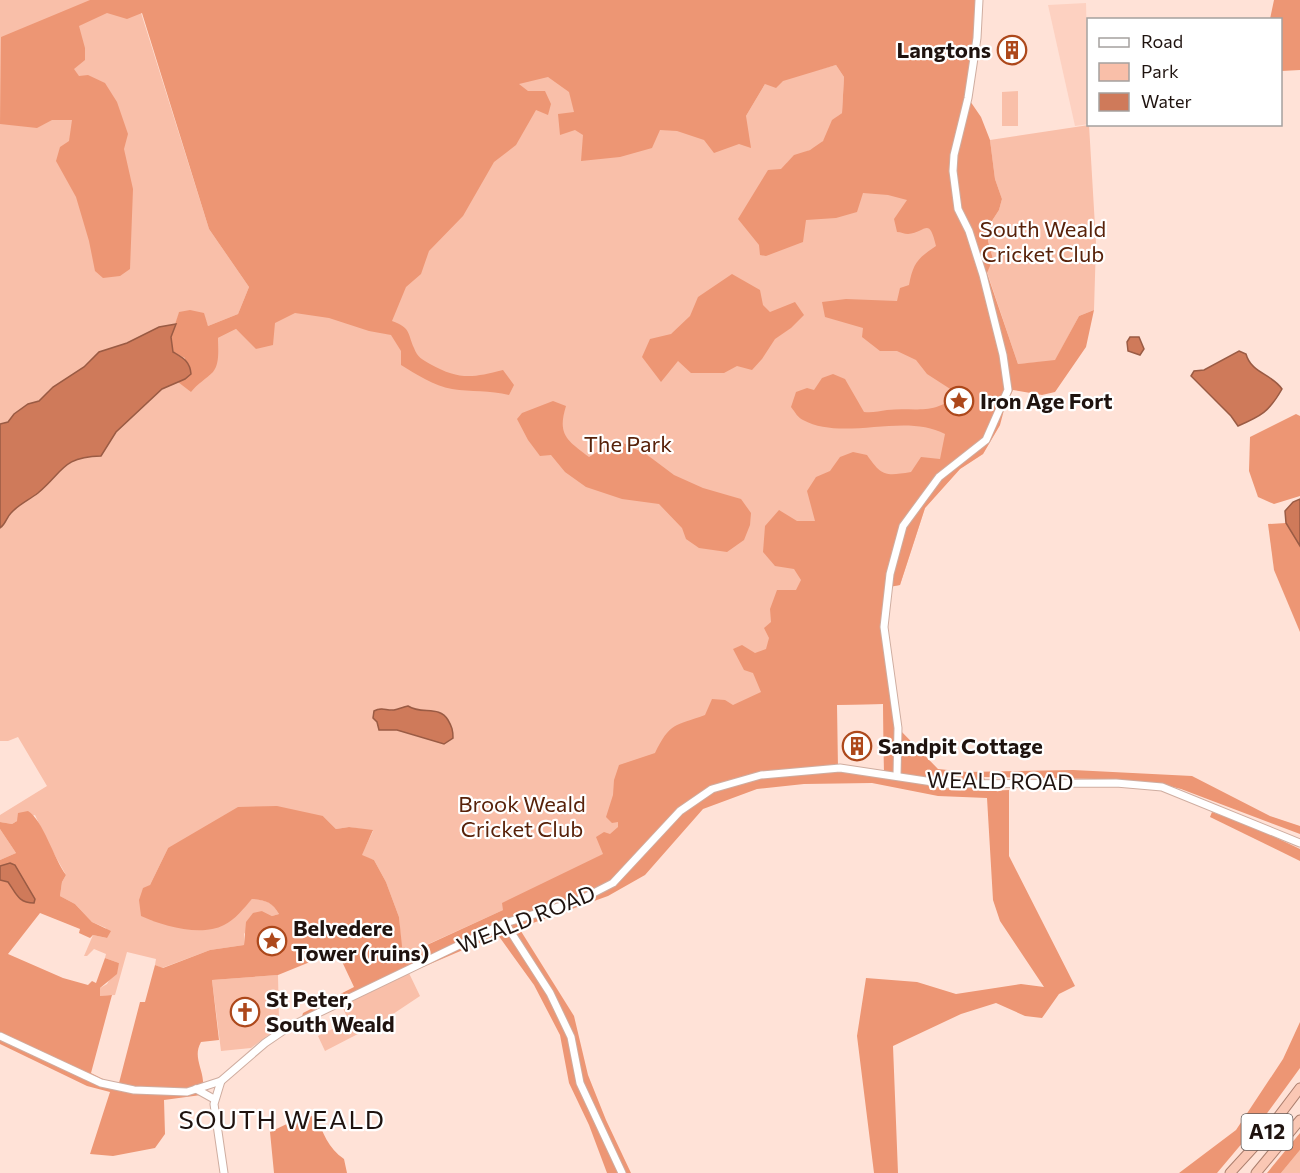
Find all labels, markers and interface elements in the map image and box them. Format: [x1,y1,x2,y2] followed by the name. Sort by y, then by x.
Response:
[1087,18,1282,126] legend
[1141,30,1183,52] text: Road
[996,34,1028,66] building icon: Langtons
[896,36,991,63] place label: Langtons
[1141,60,1179,82] text: Park
[1141,90,1192,112] text: Water
[980,215,1106,267] park label: South Weald Cricket Club
[943,385,975,417] place icon: Iron Age Fort
[980,387,1113,414] place label: Iron Age Fort
[584,430,672,457] park label: The Park
[841,730,873,762] building icon: Sandpit Cottage
[878,732,1043,759] place label: Sandpit Cottage
[926,766,1074,795] street label: WEALD ROAD
[458,790,586,842] park label: Brook Weald Cricket Club
[453,879,599,959] street label: WEALD ROAD
[293,914,429,966] place label: Belvedere Tower (ruins)
[256,925,288,957] place icon: Belvedere Tower (ruins)
[266,985,395,1037] place label: St Peter, South Weald
[229,996,261,1028] church icon: St Peter, South Weald
[178,1103,386,1134] district label: SOUTH WEALD
[1242,1114,1292,1150] road number: A12

